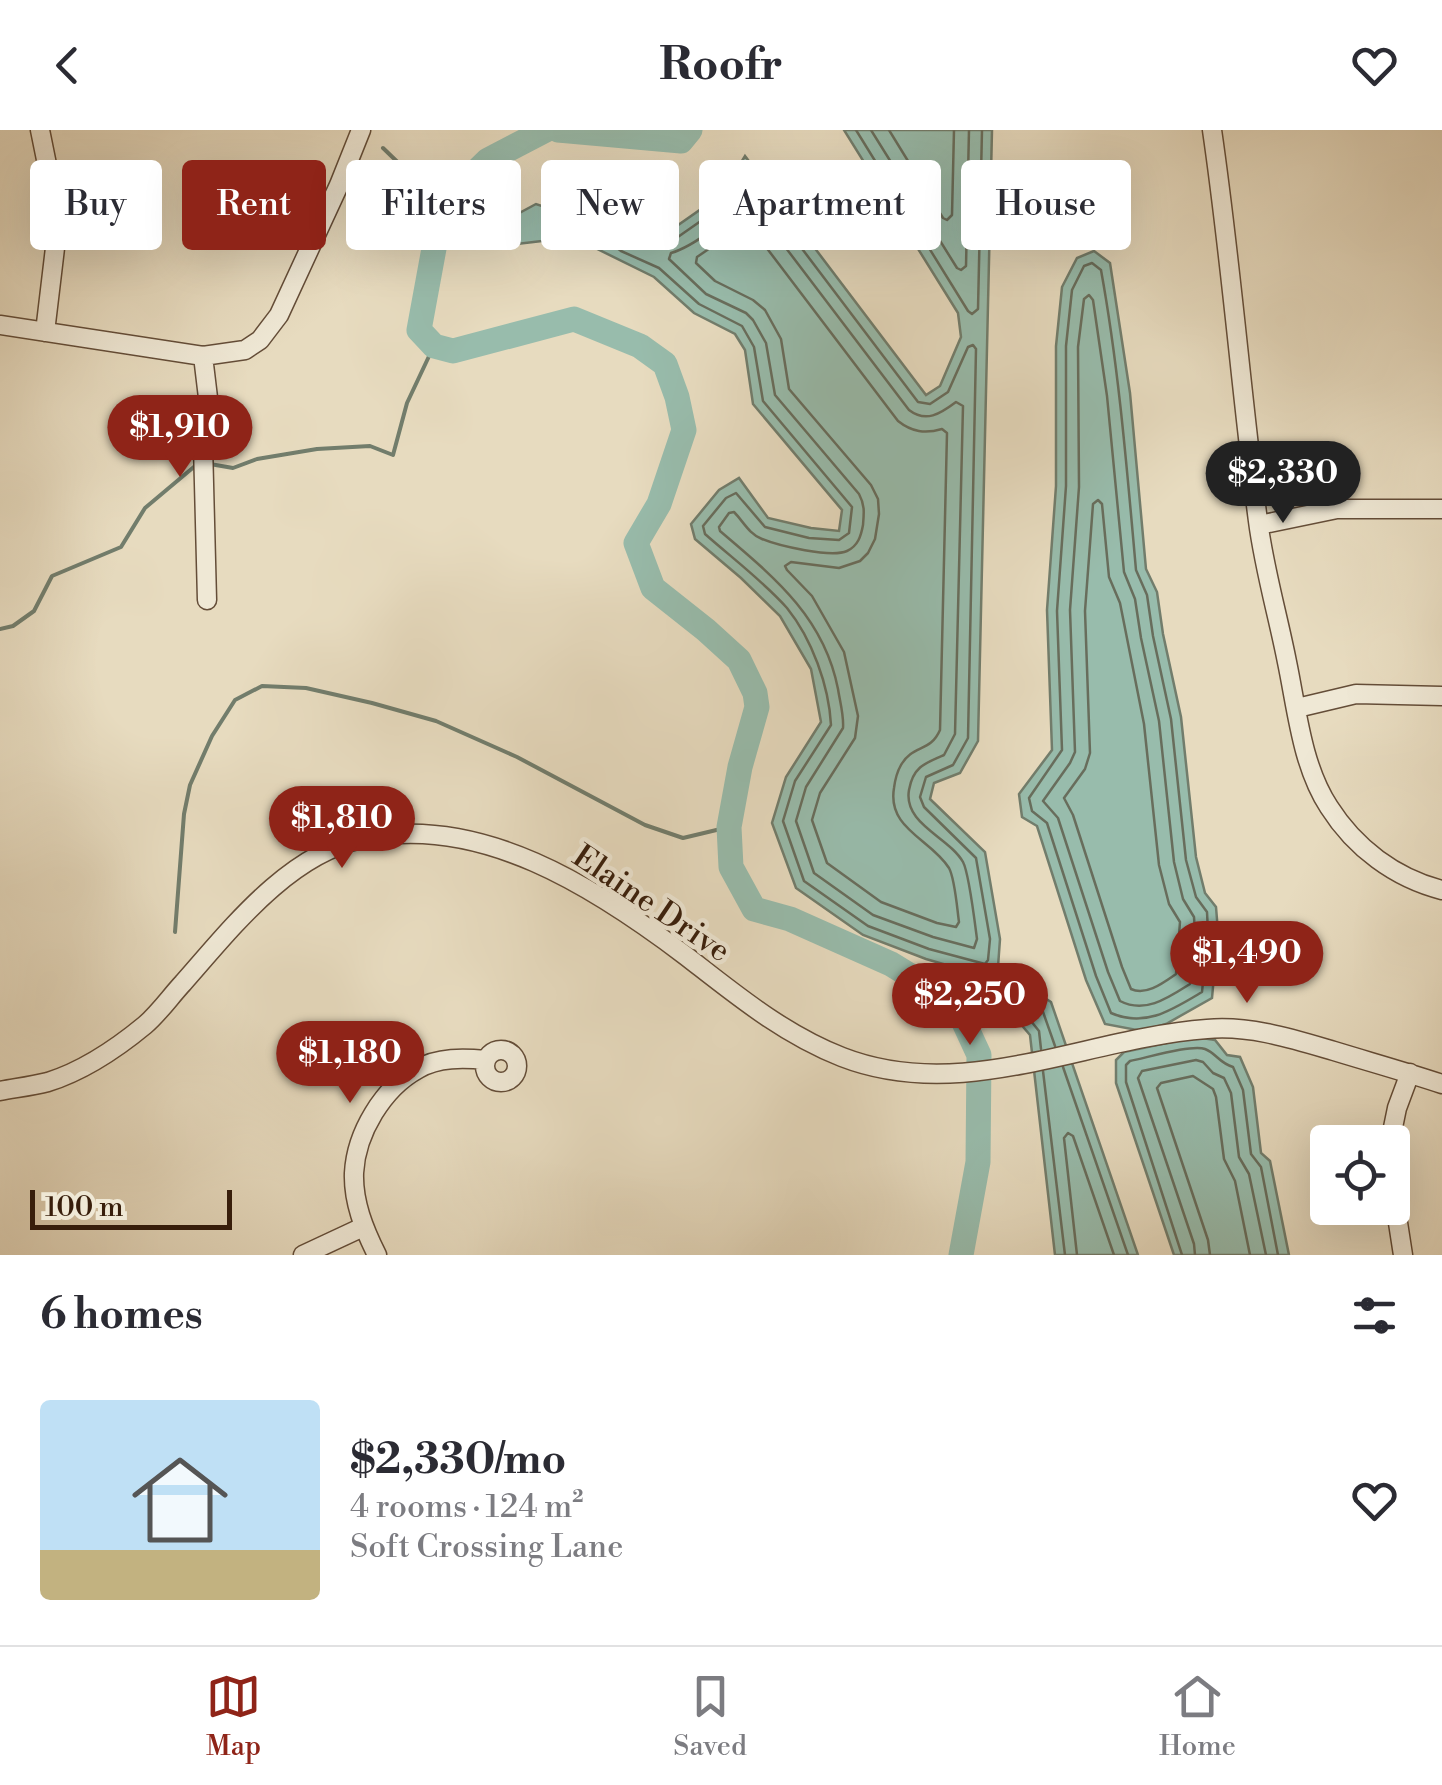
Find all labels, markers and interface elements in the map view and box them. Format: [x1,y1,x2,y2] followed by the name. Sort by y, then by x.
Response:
[659,37,783,94] text: Roofr
[40,38,95,93] icon: back
[1347,38,1402,93] icon: heart
[30,160,162,250] chip: Buy
[182,160,326,250] chip: Rent
[346,160,521,250] chip: Filters
[541,160,679,250] chip: New
[699,160,941,250] chip: Apartment
[961,160,1131,250] chip: House
[99,395,261,480] pin: $1,910
[129,407,231,447] text: $1,910
[1202,441,1364,526] pin: $2,330
[1228,453,1338,493] text: $2,330
[261,786,423,871] pin: $1,810
[291,798,393,838] text: $1,810
[565,836,738,971] street label: Elaine Drive
[1166,921,1328,1006] pin: $1,490
[1192,933,1302,973] text: $1,490
[889,963,1051,1048] pin: $2,250
[914,975,1026,1015] text: $2,250
[269,1021,431,1106] pin: $1,180
[298,1033,402,1073] text: $1,180
[1310,1125,1410,1225] map controls
[1310,1125,1410,1225] button: locate
[30,1185,232,1230] scale bar
[45,1190,124,1225] text: 100 m
[1347,1288,1402,1343] icon: filters
[40,1289,203,1342] text: 6 homes
[350,1434,566,1487] text: $2,330/mo
[120,1440,240,1560] icon: home
[1347,1473,1402,1528] icon: heart
[350,1487,583,1527] text: 4 rooms · 124 m²
[350,1527,623,1567] text: Soft Crossing Lane
[206,1669,261,1764] tab: Map
[673,1669,747,1764] tab: Saved
[1159,1669,1236,1764] tab: Home

